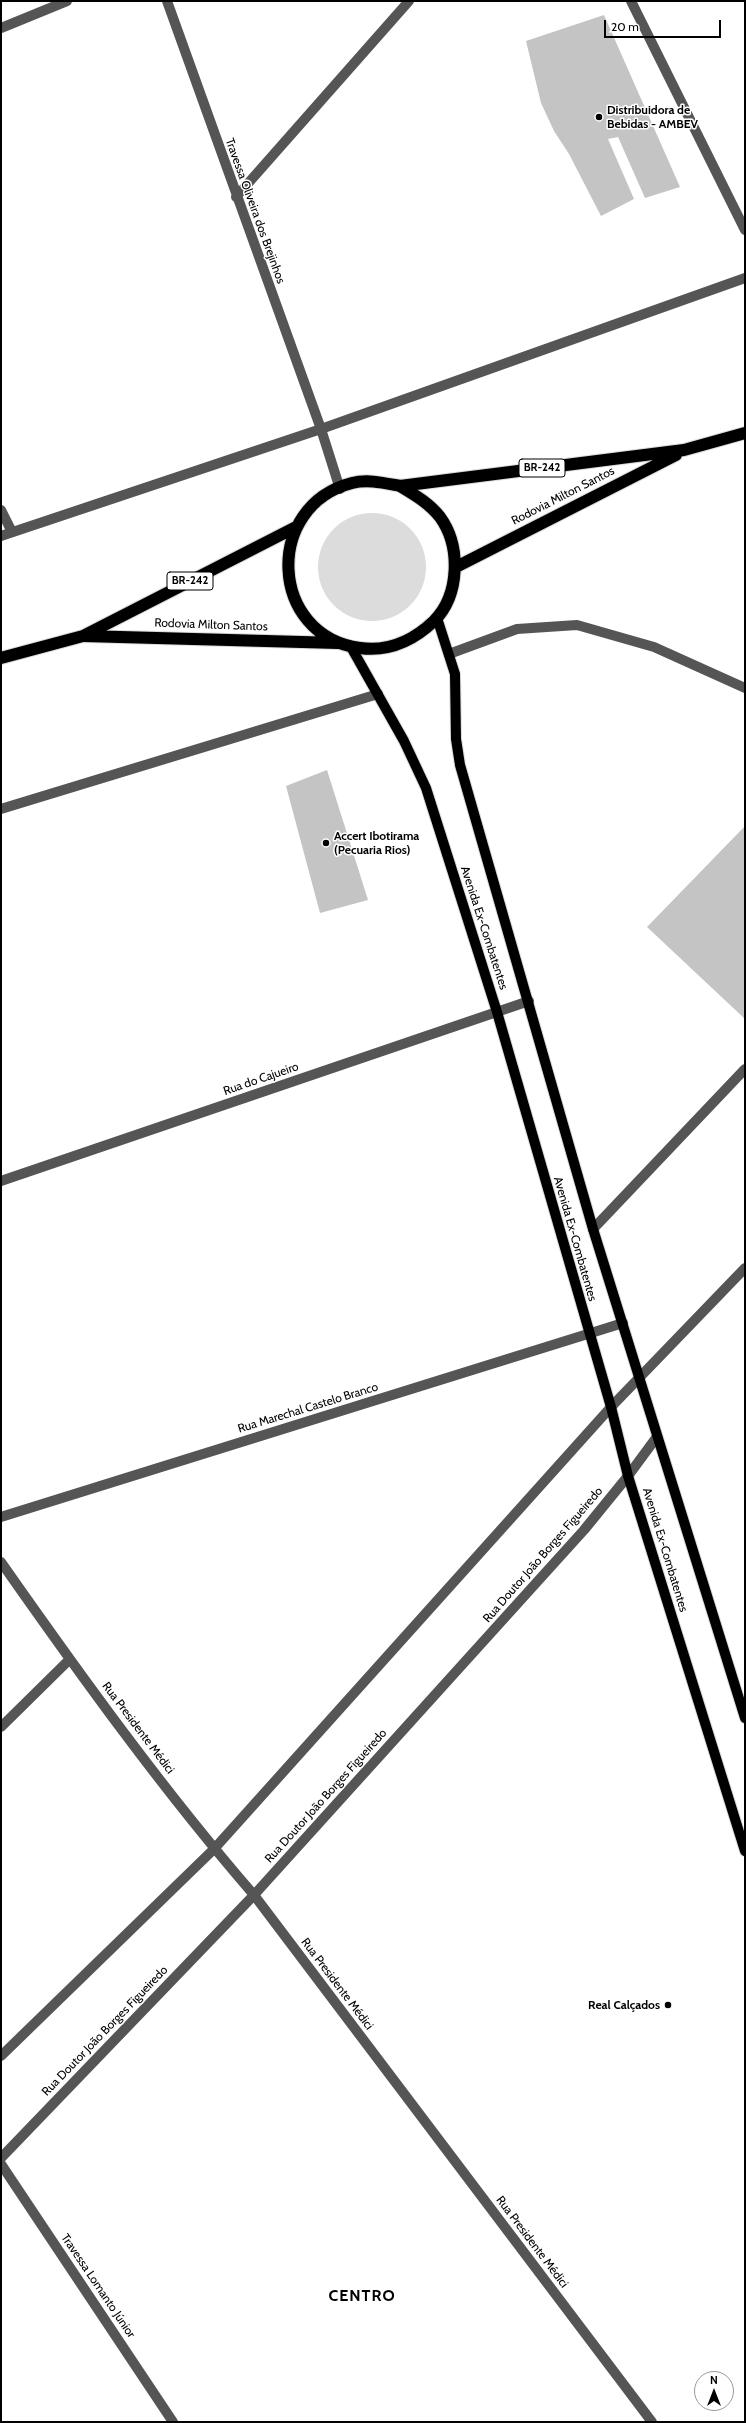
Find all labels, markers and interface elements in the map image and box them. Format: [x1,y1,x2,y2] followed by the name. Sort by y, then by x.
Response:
[606,12,723,38] scale bar
[611,19,639,34] text: 20 m
[607,103,698,131] place label: Distribuidora de Bebidas - AMBEV
[594,112,604,122] marker: Distribuidora de Bebidas - AMBEV
[222,136,288,286] street label: Travessa Oliveira dos Brejinhos
[519,459,565,477] road number: BR-242
[509,464,617,528] street label: Rodovia Milton Santos
[167,572,213,590] road number: BR-242
[154,616,268,634] street label: Rodovia Milton Santos
[334,829,419,857] place label: Accert Ibotirama (Pecuaria Rios)
[321,838,331,848] marker: Accert Ibotirama (Pecuaria Rios)
[457,864,511,992] street label: Avenida Ex-Combatentes
[221,1059,301,1099] street label: Rua do Cajueiro
[550,1175,600,1303] street label: Avenida Ex-Combatentes
[236,1380,380,1436] street label: Rua Marechal Castelo Branco
[480,1484,606,1626] street label: Rua Doutor João Borges Figueiredo
[639,1486,691,1614] street label: Avenida Ex-Combatentes
[99,1679,177,1777] street label: Rua Presidente Médici
[262,1726,390,1866] street label: Rua Doutor João Borges Figueiredo
[298,1935,376,2033] street label: Rua Presidente Médici
[39,1963,171,2099] street label: Rua Doutor João Borges Figueiredo
[588,1998,660,2012] place label: Real Calçados
[663,2000,673,2010] marker: Real Calçados
[493,2193,571,2291] street label: Rua Presidente Médici
[58,2231,138,2341] street label: Travessa Lomanto Júnior
[328,2286,396,2306] district label: CENTRO
[694,2371,734,2411] north arrow
[710,2373,718,2387] text: N

